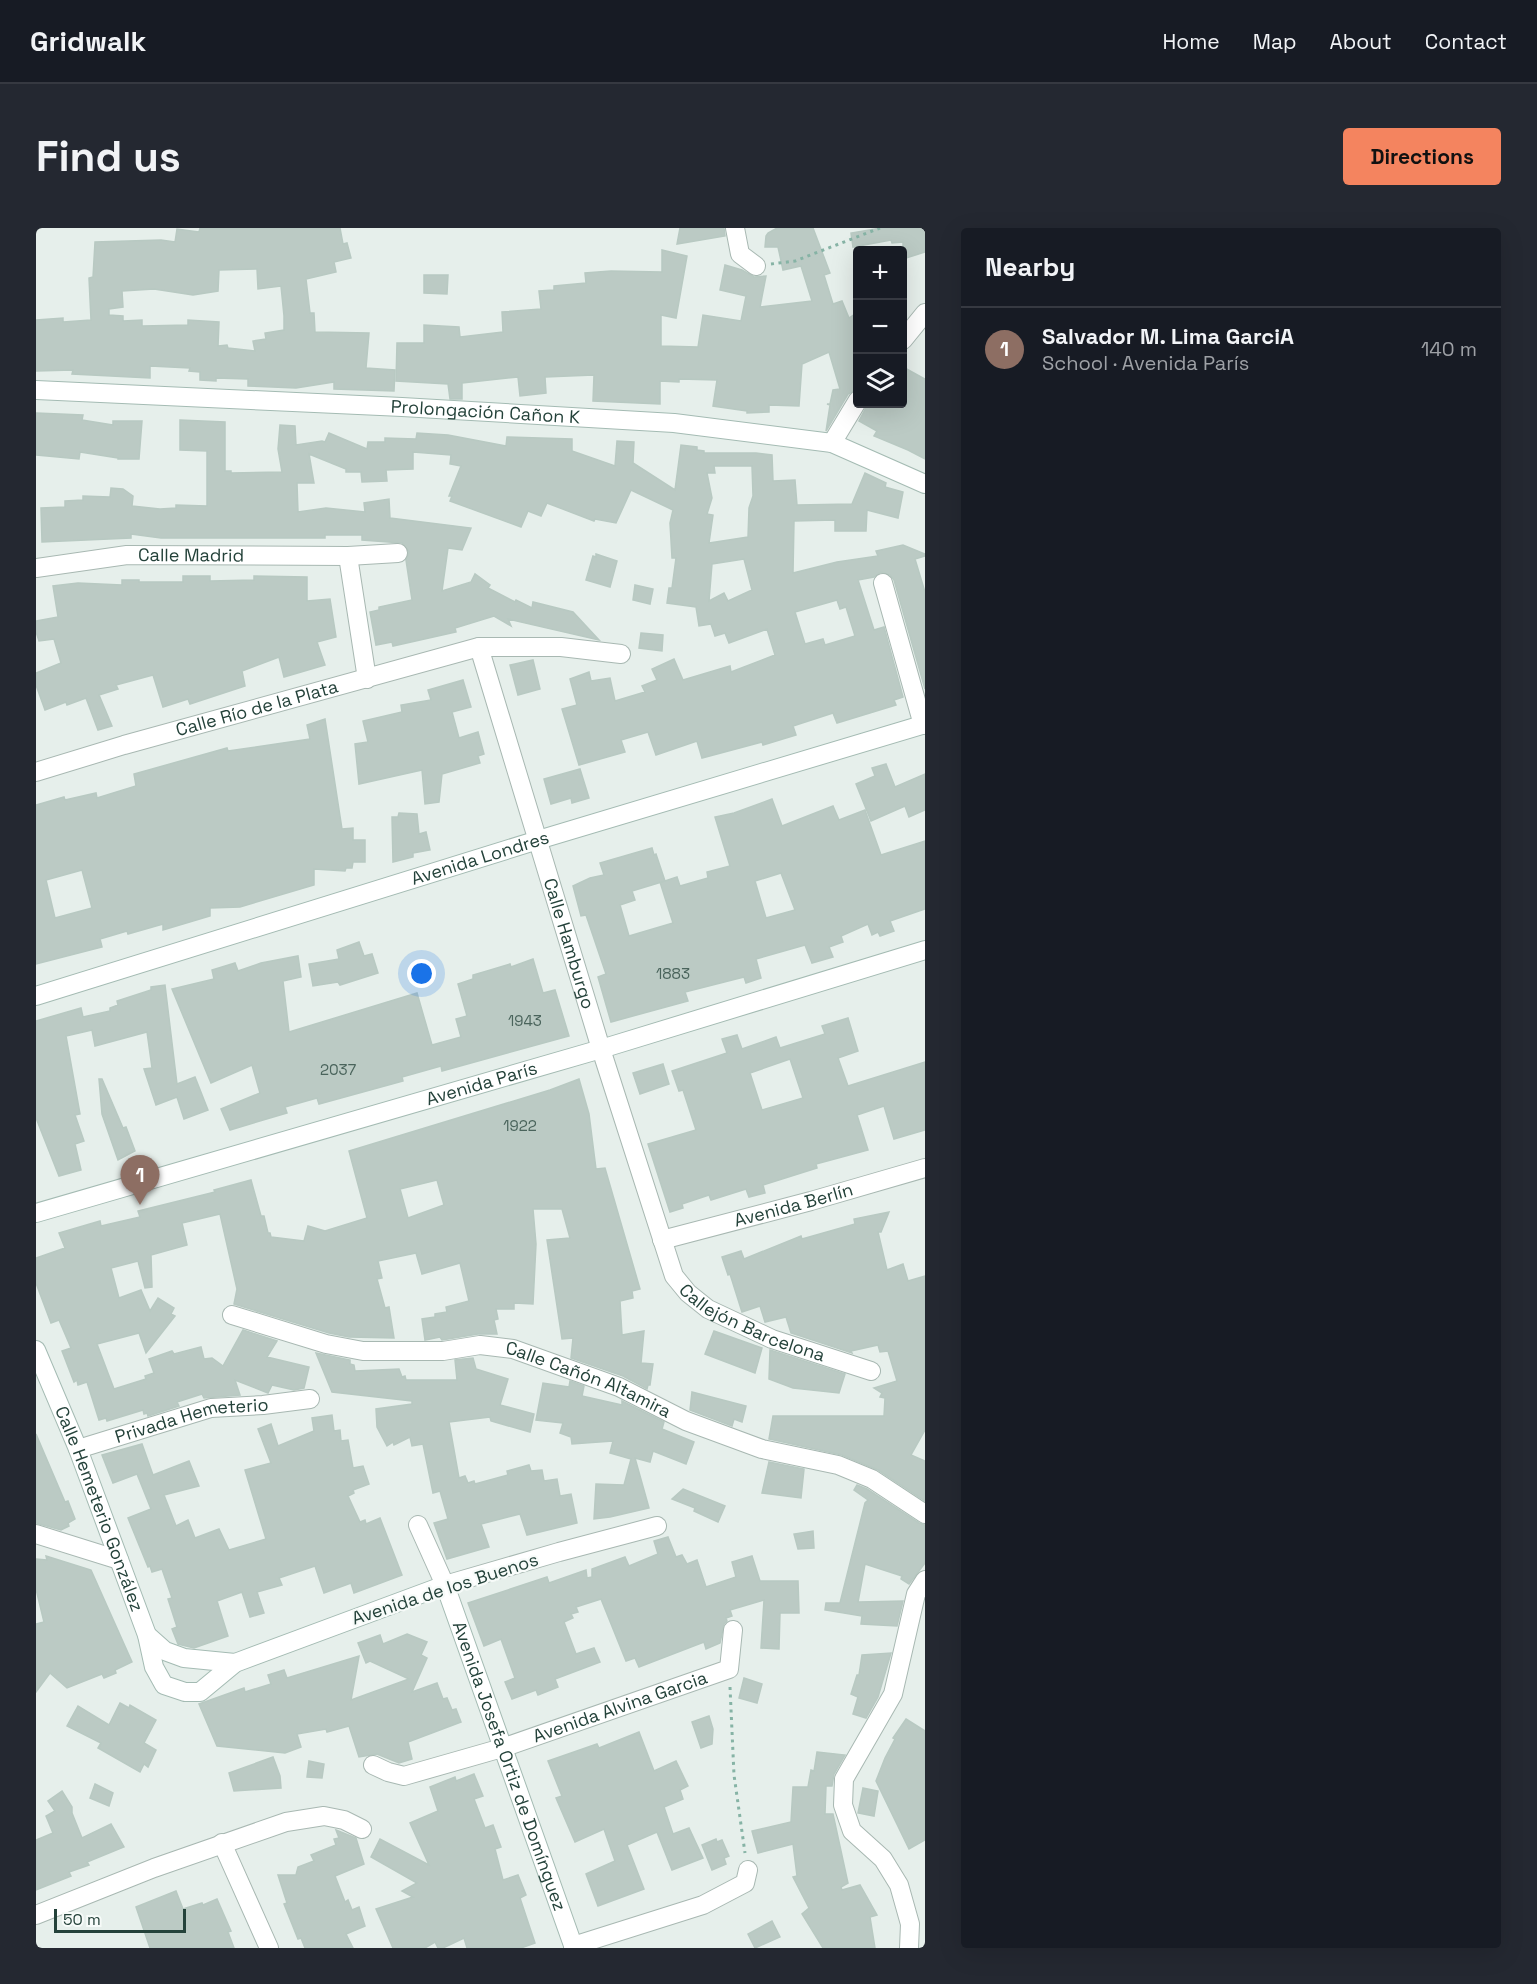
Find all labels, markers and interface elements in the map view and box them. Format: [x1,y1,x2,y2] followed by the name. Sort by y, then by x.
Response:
[30,23,146,59] text: Gridwalk
[1162,28,1220,55] text: Home
[1253,28,1297,55] text: Map
[1330,28,1392,55] text: About
[1425,28,1507,55] text: Contact
[1343,128,1501,185] button: Directions
[36,130,181,183] text: Find us
[853,246,907,408] map controls
[853,246,907,300] button: +
[985,250,1075,284] text: Nearby
[853,300,907,354] button: −
[1042,322,1294,350] text: Salvador M. Lima GarciA
[1000,336,1009,362] text: 1
[1421,336,1477,362] text: 140 m
[1042,350,1249,376] text: School · Avenida París
[853,354,907,408] button: layers
[390,394,581,428] street label: Prolongación Cañon K
[138,543,244,567] street label: Calle Madrid
[173,674,341,741] street label: Calle Río de la Plata
[408,825,552,890] street label: Avenida Londres
[539,875,600,1012] street label: Calle Hamburgo
[407,959,436,988] your location
[656,964,690,983] house number: 1883
[508,1011,542,1030] house number: 1943
[423,1056,540,1110] street label: Avenida París
[320,1060,356,1079] house number: 2037
[503,1116,537,1135] house number: 1922
[120,1156,160,1205] pin: 1
[731,1177,856,1232] street label: Avenida Berlín
[674,1279,828,1366] street label: Callejón Barcelona
[505,1336,675,1423] street label: Calle Cañón Altamira
[112,1393,269,1448] street label: Privada Hemeterio
[50,1402,149,1614] street label: Calle Hemeterio González
[349,1547,541,1630] street label: Avenida de los Buenos
[448,1618,572,1914] street label: Avenida Josefa Ortiz de Domínguez
[530,1665,710,1747] street label: Avenida Alvina Garcia
[54,1906,186,1934] scale bar
[63,1909,101,1930] text: 50 m

